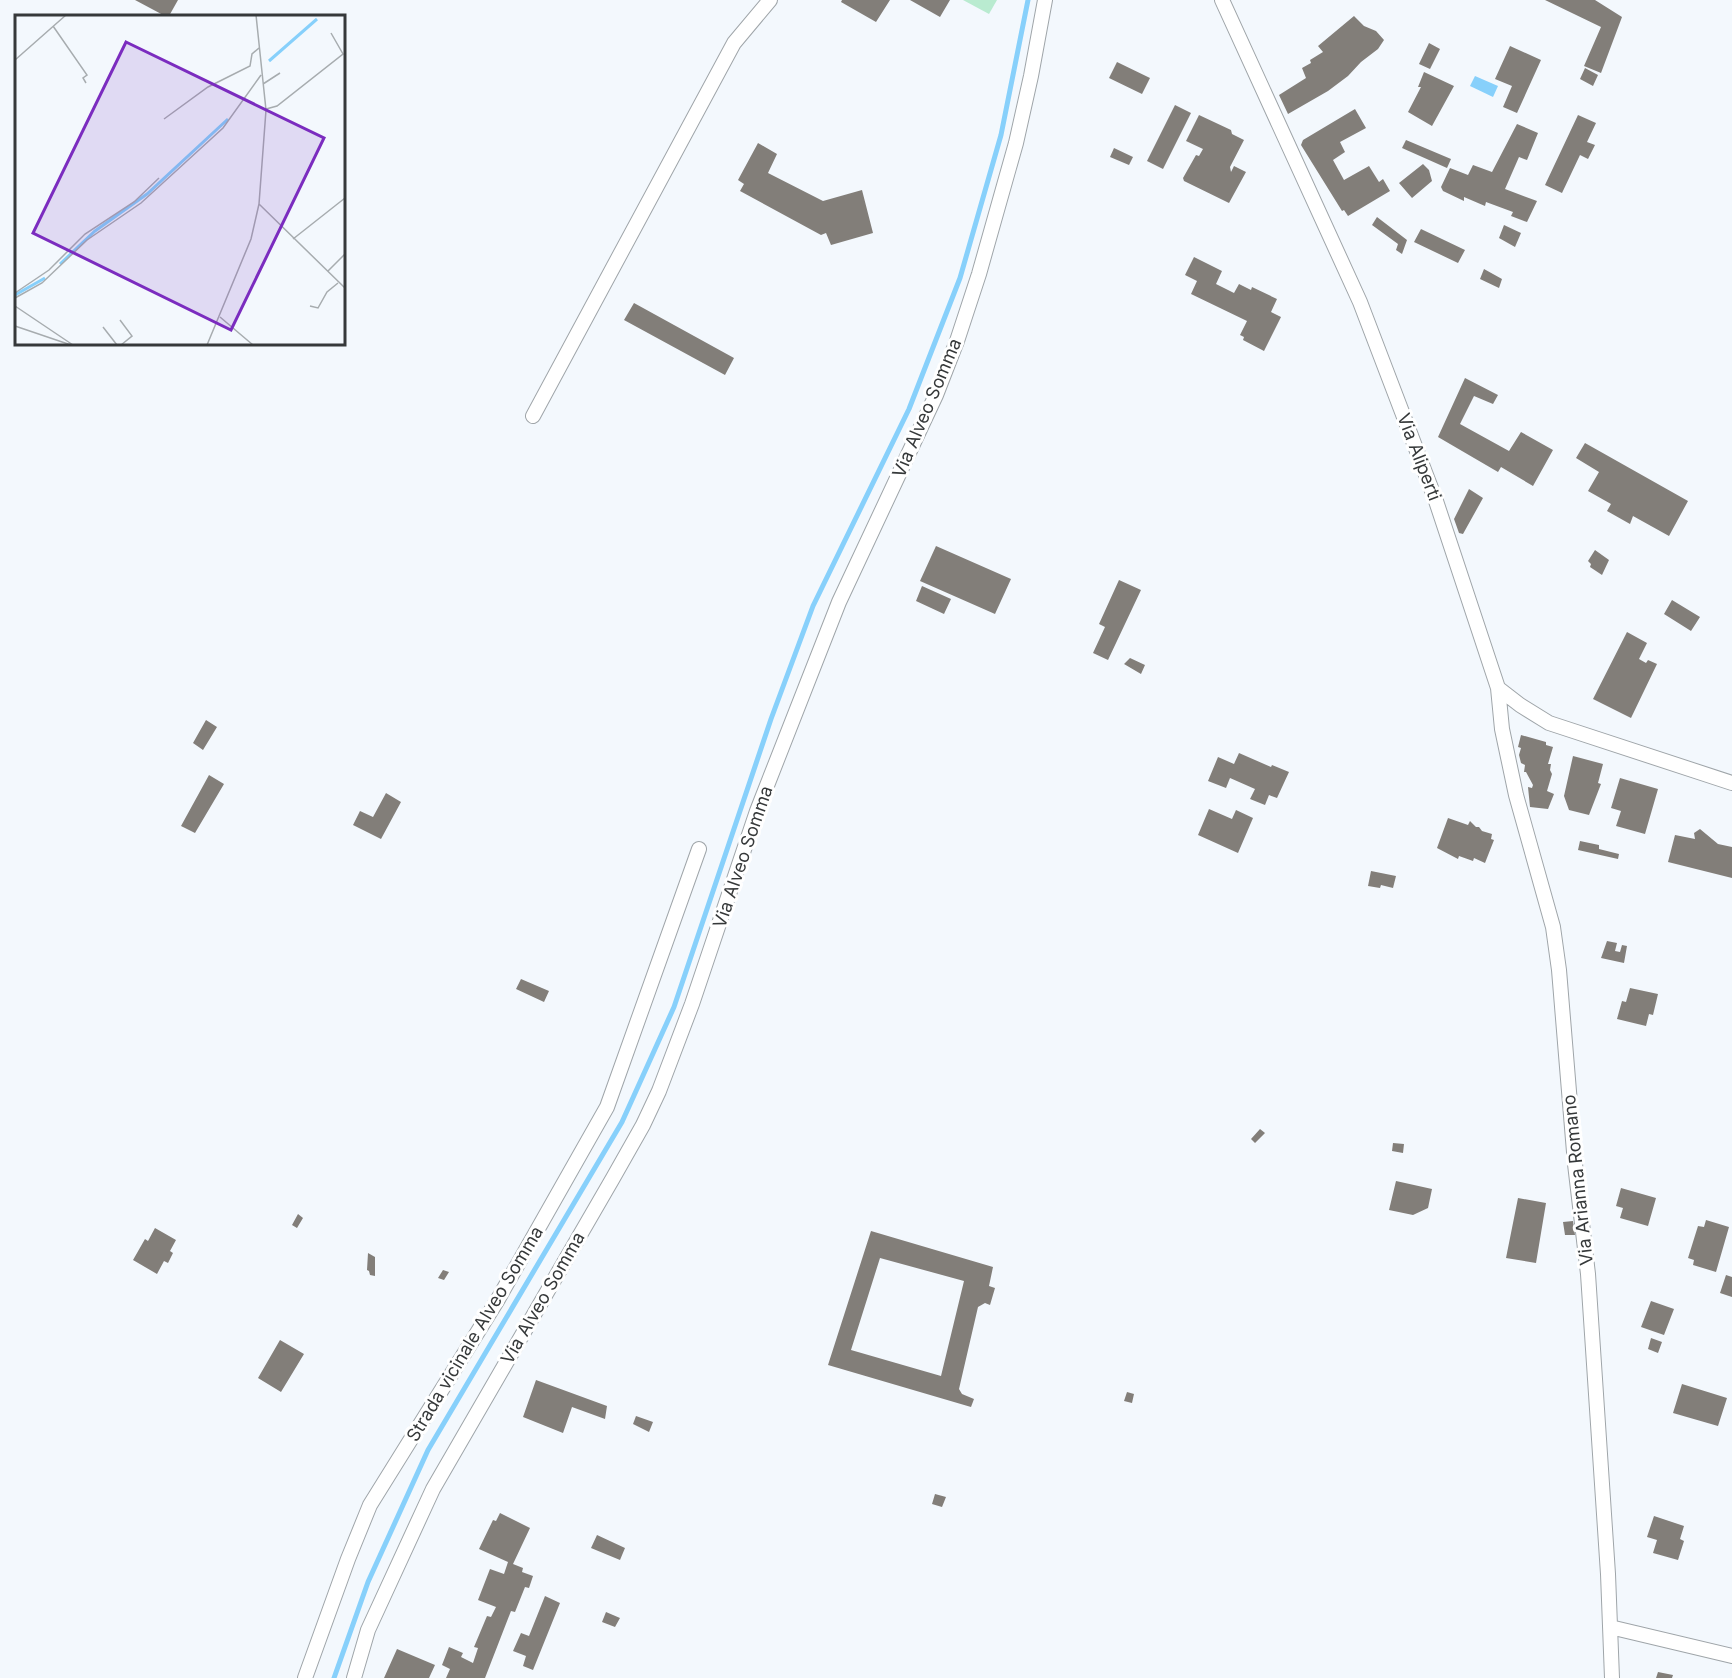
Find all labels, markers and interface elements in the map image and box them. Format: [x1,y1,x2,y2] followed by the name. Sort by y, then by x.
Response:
[15,15,345,345] inset map
[888,335,965,480] street label: Via Alveo Somma
[1393,410,1446,503] street label: Via Aliperti
[708,783,777,931] street label: Via Alveo Somma
[1558,1094,1597,1267] street label: Via Arianna Romano
[402,1222,547,1445] street label: Strada vicinale Alveo Somma
[496,1228,589,1367] street label: Via Alveo Somma

